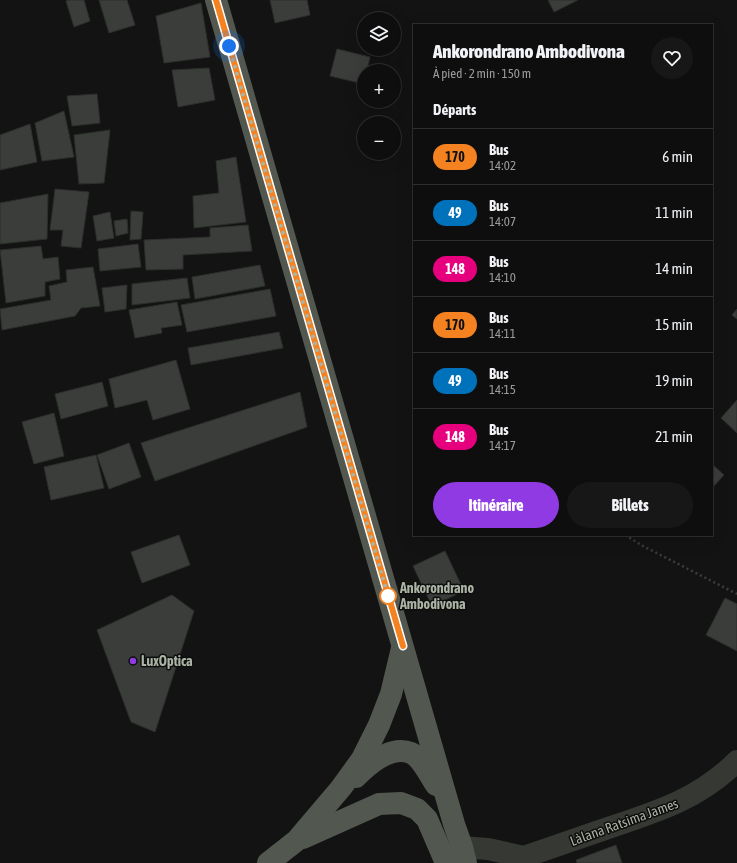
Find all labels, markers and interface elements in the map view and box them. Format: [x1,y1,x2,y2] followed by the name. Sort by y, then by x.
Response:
[357,12,401,160] map controls
[357,12,401,56] button: layers
[219,36,239,56] your location
[651,37,693,79] button: heart
[433,40,625,62] text: Ankorondrano Ambodivona
[357,64,401,108] button: +
[433,66,531,81] text: À pied · 2 min · 150 m
[433,101,476,118] text: Départs
[357,116,401,160] button: −
[489,141,509,158] text: Bus
[662,148,693,165] text: 6 min
[445,149,465,165] text: 170
[489,158,516,173] text: 14:02
[489,197,509,214] text: Bus
[655,204,693,221] text: 11 min
[448,205,462,221] text: 49
[489,214,516,229] text: 14:07
[489,253,509,270] text: Bus
[655,260,693,277] text: 14 min
[445,261,465,277] text: 148
[489,270,516,285] text: 14:10
[489,309,509,326] text: Bus
[655,316,693,333] text: 15 min
[445,317,465,333] text: 170
[489,326,516,341] text: 14:11
[489,365,509,382] text: Bus
[655,372,693,389] text: 19 min
[448,373,462,389] text: 49
[489,382,516,397] text: 14:15
[489,421,509,438] text: Bus
[655,428,693,445] text: 21 min
[445,429,465,445] text: 148
[489,438,516,453] text: 14:17
[433,482,559,528] button: Itinéraire
[567,482,693,528] button: Billets
[399,580,474,612] place label: Ankorondrano Ambodivona
[379,587,397,605] marker: Ankorondrano Ambodivona
[141,653,193,669] place label: LuxOptica
[128,656,138,666] marker: LuxOptica
[568,795,680,849] street label: Làlana Ratsima James

